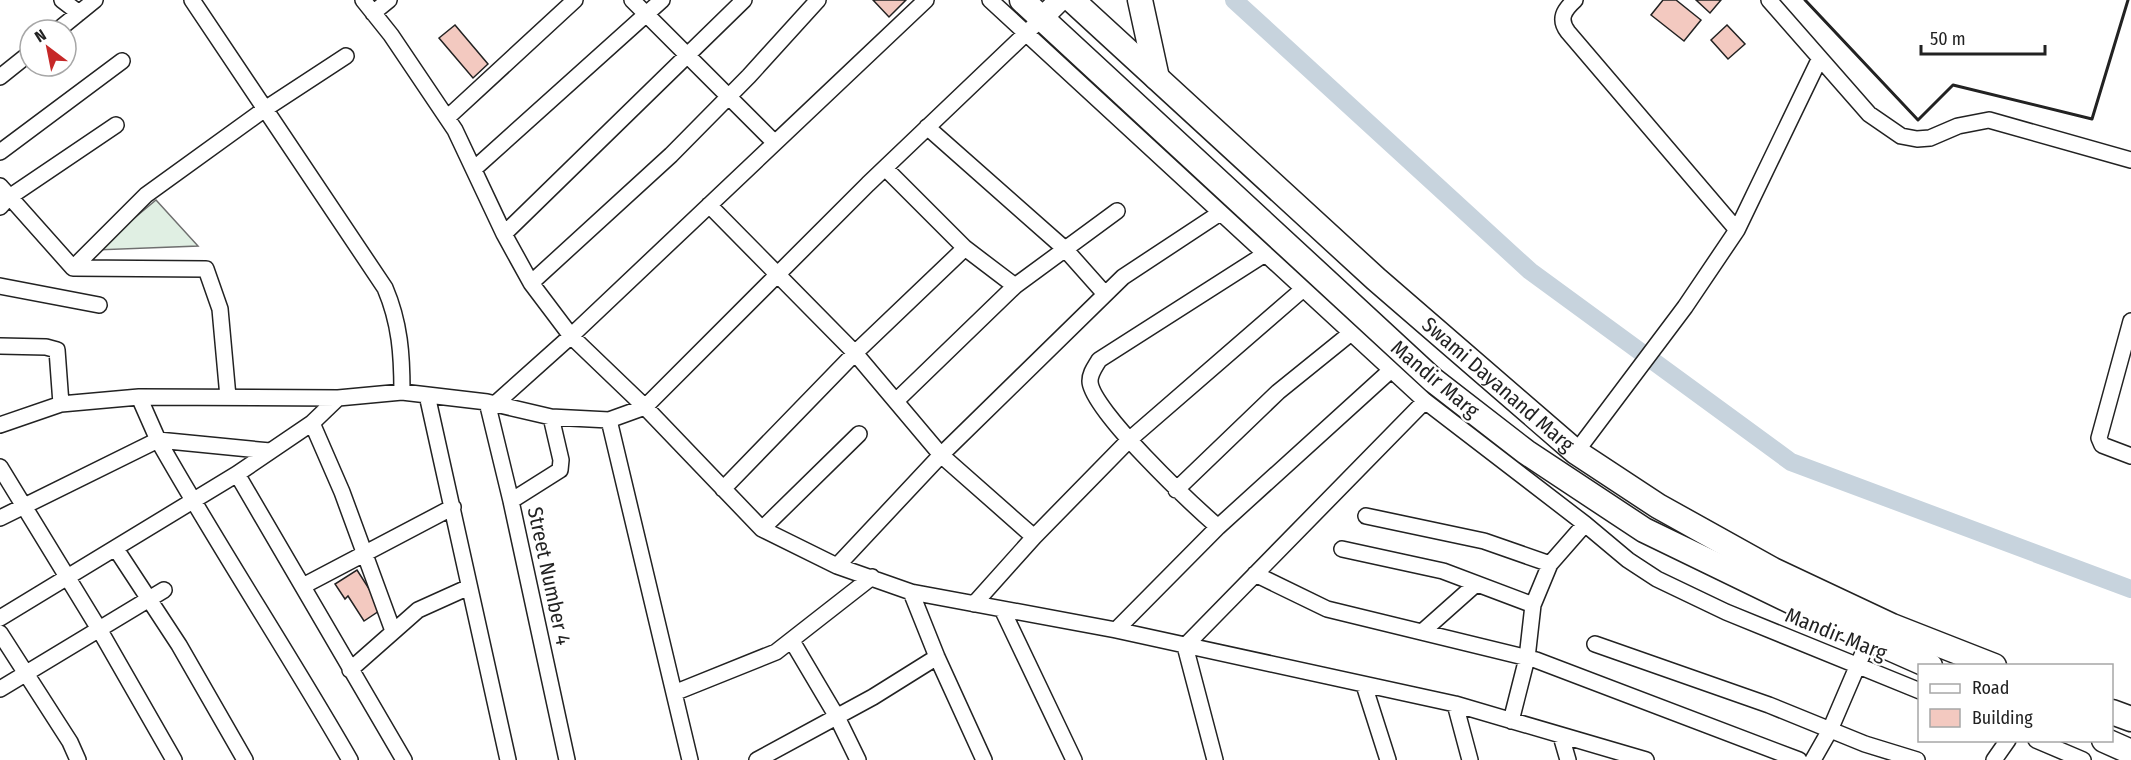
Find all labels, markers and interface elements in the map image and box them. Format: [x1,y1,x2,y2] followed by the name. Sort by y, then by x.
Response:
[18,18,78,78] north arrow
[1921,18,2046,56] scale bar
[31,25,49,46] text: N
[1930,28,1966,50] text: 50 m
[1417,312,1580,458] street label: Swami Dayanand Marg
[1386,335,1485,424] street label: Mandir Marg
[522,505,576,647] street label: Street Number 4
[1781,602,1891,666] street label: Mandir Marg
[1918,664,2113,742] legend
[1972,677,2009,699] text: Road
[1972,707,2033,729] text: Building

